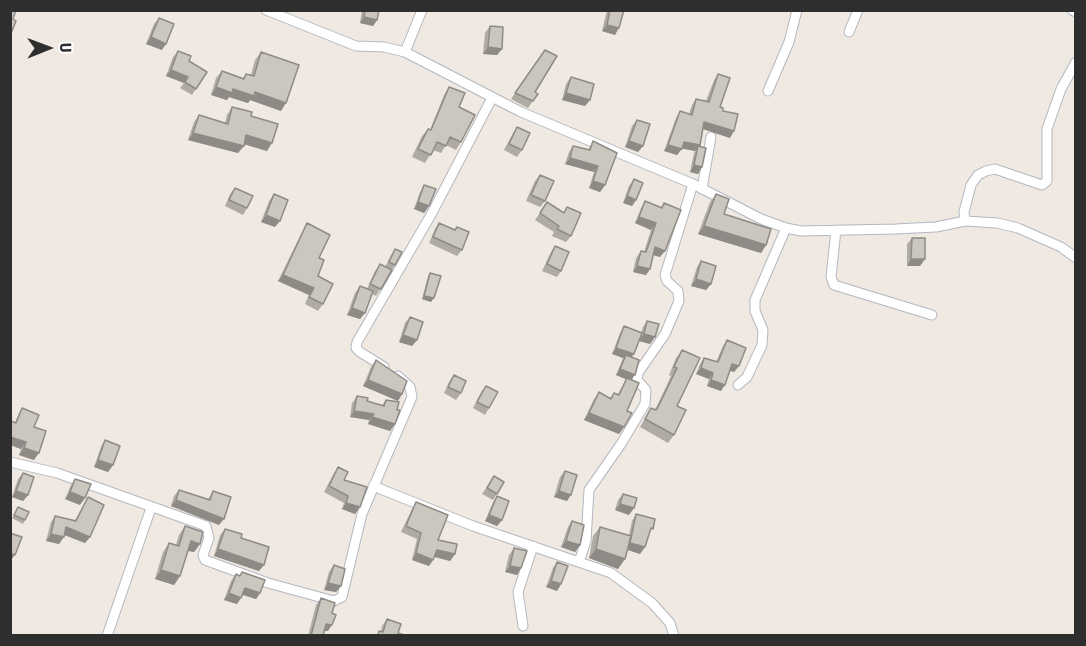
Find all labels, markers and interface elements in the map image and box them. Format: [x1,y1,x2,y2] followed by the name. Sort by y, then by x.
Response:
[18,18,78,78] north arrow
[57,43,75,53] text: U

